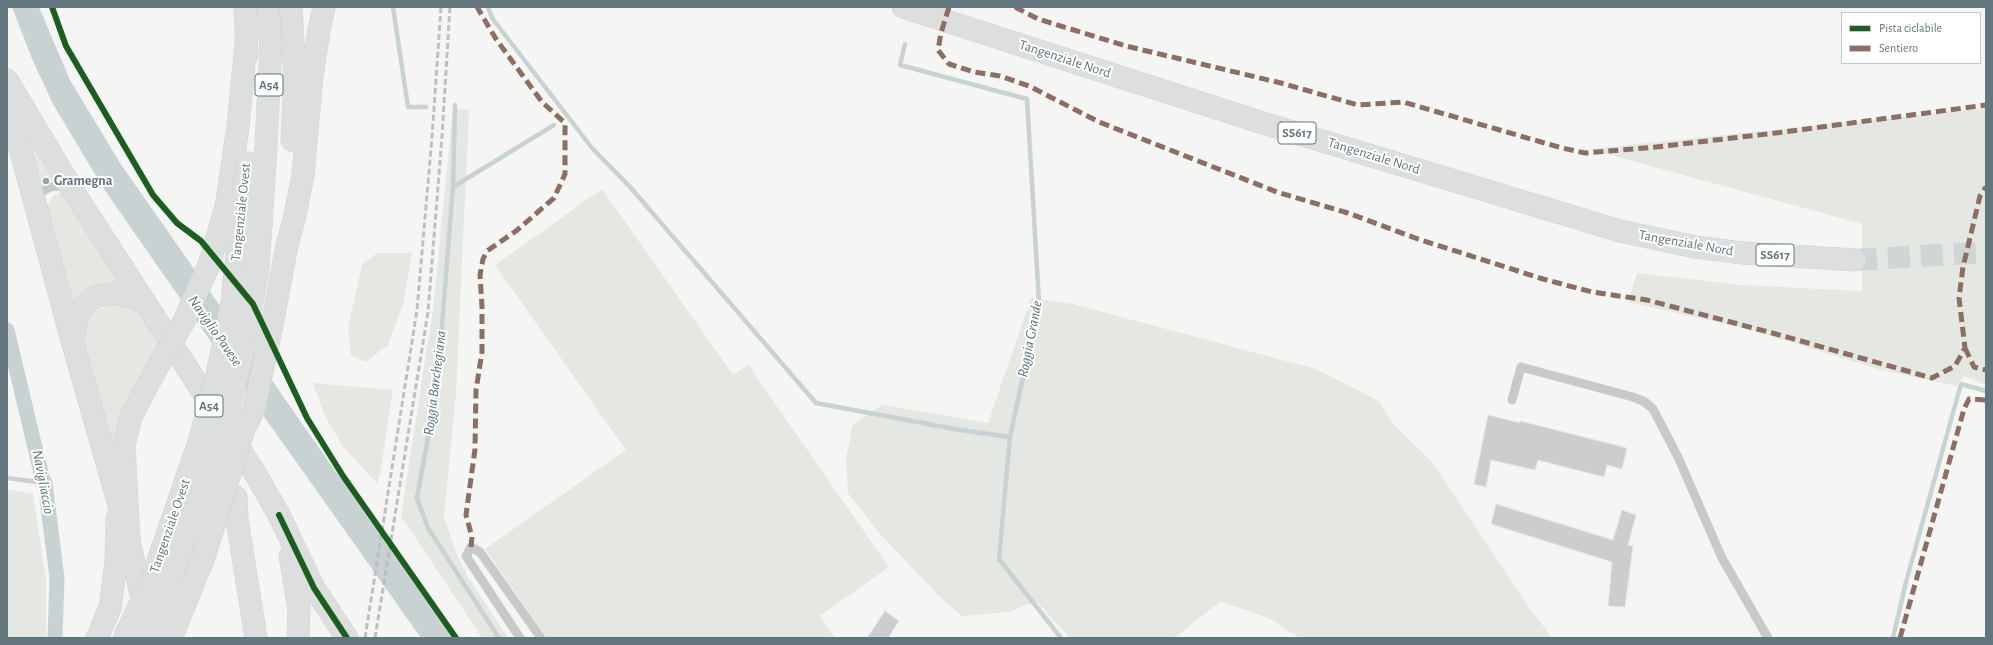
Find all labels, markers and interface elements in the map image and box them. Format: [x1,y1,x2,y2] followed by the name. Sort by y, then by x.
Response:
[1841,12,1981,64] legend
[1879,22,1942,34] text: Pista ciclabile
[1017,36,1113,82] street label: Tangenziale Nord
[1879,42,1918,54] text: Sentiero
[255,74,283,96] road number: A54
[1278,122,1316,144] road number: SS617
[1326,134,1422,178] street label: Tangenziale Nord
[227,162,255,262] street label: Tangenziale Ovest
[54,173,112,189] place label: Gramegna
[41,176,51,186] marker: Gramegna
[1637,226,1735,260] street label: Tangenziale Nord
[1756,244,1794,266] road number: SS617
[184,292,246,370] water label: Naviglio Pavese
[1014,299,1046,379] water label: Roggia Grande
[420,329,450,437] water label: Roggia Barchegiana
[195,395,223,417] road number: A54
[28,448,58,516] water label: Navigliaccio
[146,477,194,575] street label: Tangenziale Ovest

